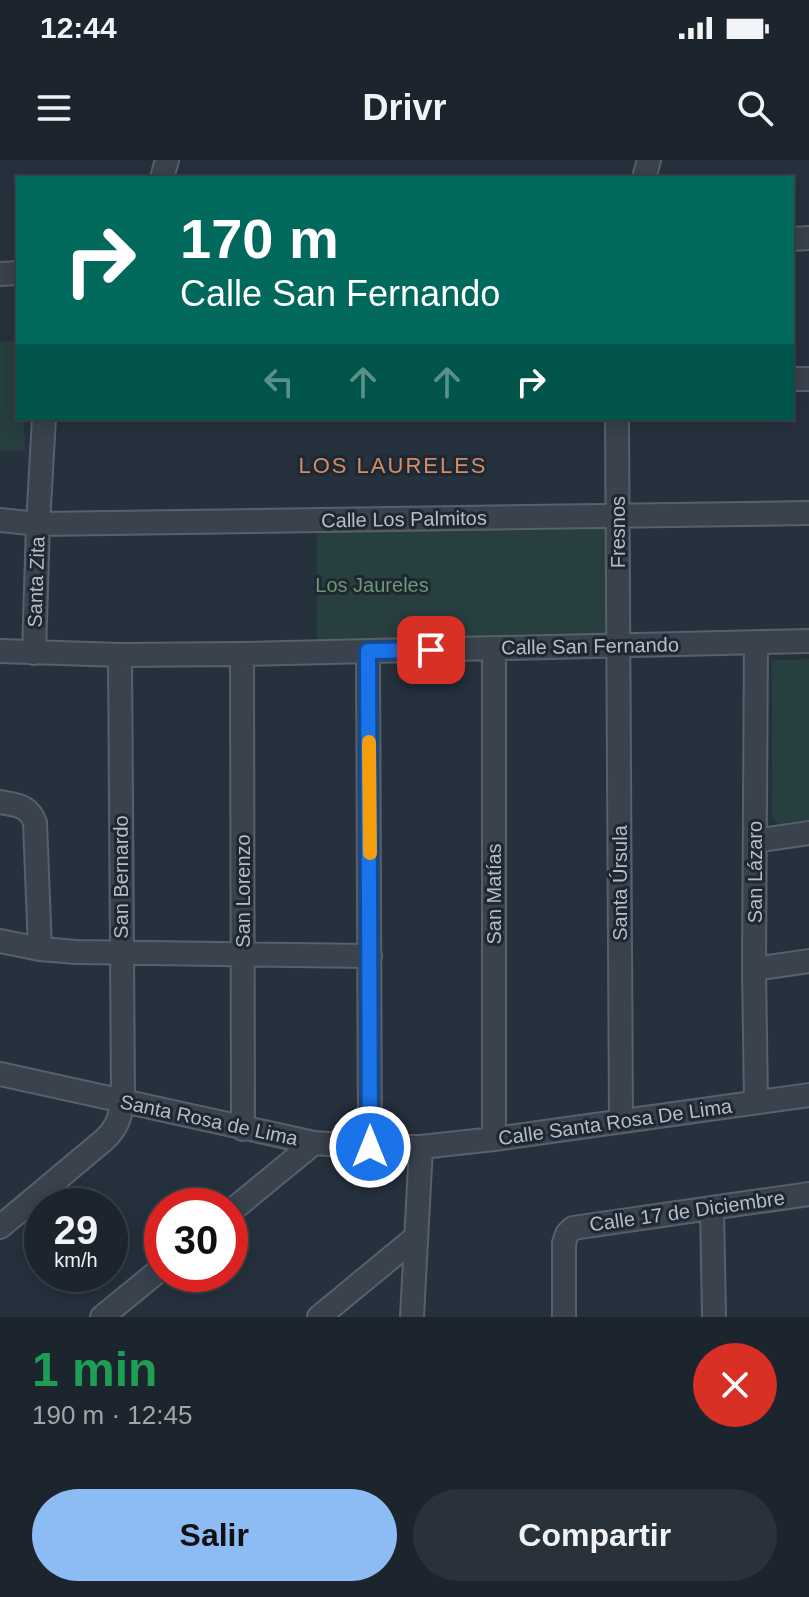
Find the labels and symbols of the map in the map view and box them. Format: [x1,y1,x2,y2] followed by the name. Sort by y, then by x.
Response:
[298,453,488,478] district label: LOS LAURELES
[607,496,629,568] street label: Fresnos
[321,507,487,531] street label: Calle Los Palmitos
[23,535,49,628] street label: Santa Zita
[315,574,429,596] park label: Los Jaureles
[397,616,465,684] pin
[501,633,679,659] street label: Calle San Fernando
[110,815,132,939] street label: San Bernardo
[744,821,766,923] street label: San Lázaro
[609,824,631,941] street label: Santa Úrsula
[232,834,254,948] street label: San Lorenzo
[483,843,505,945] street label: San Matías
[118,1090,301,1150] street label: Santa Rosa de Lima
[497,1095,734,1149] street label: Calle Santa Rosa De Lima
[328,1105,412,1189] position arrow
[588,1186,786,1236] street label: Calle 17 de Diciembre
[144,1188,248,1292] speed limit sign: 30

